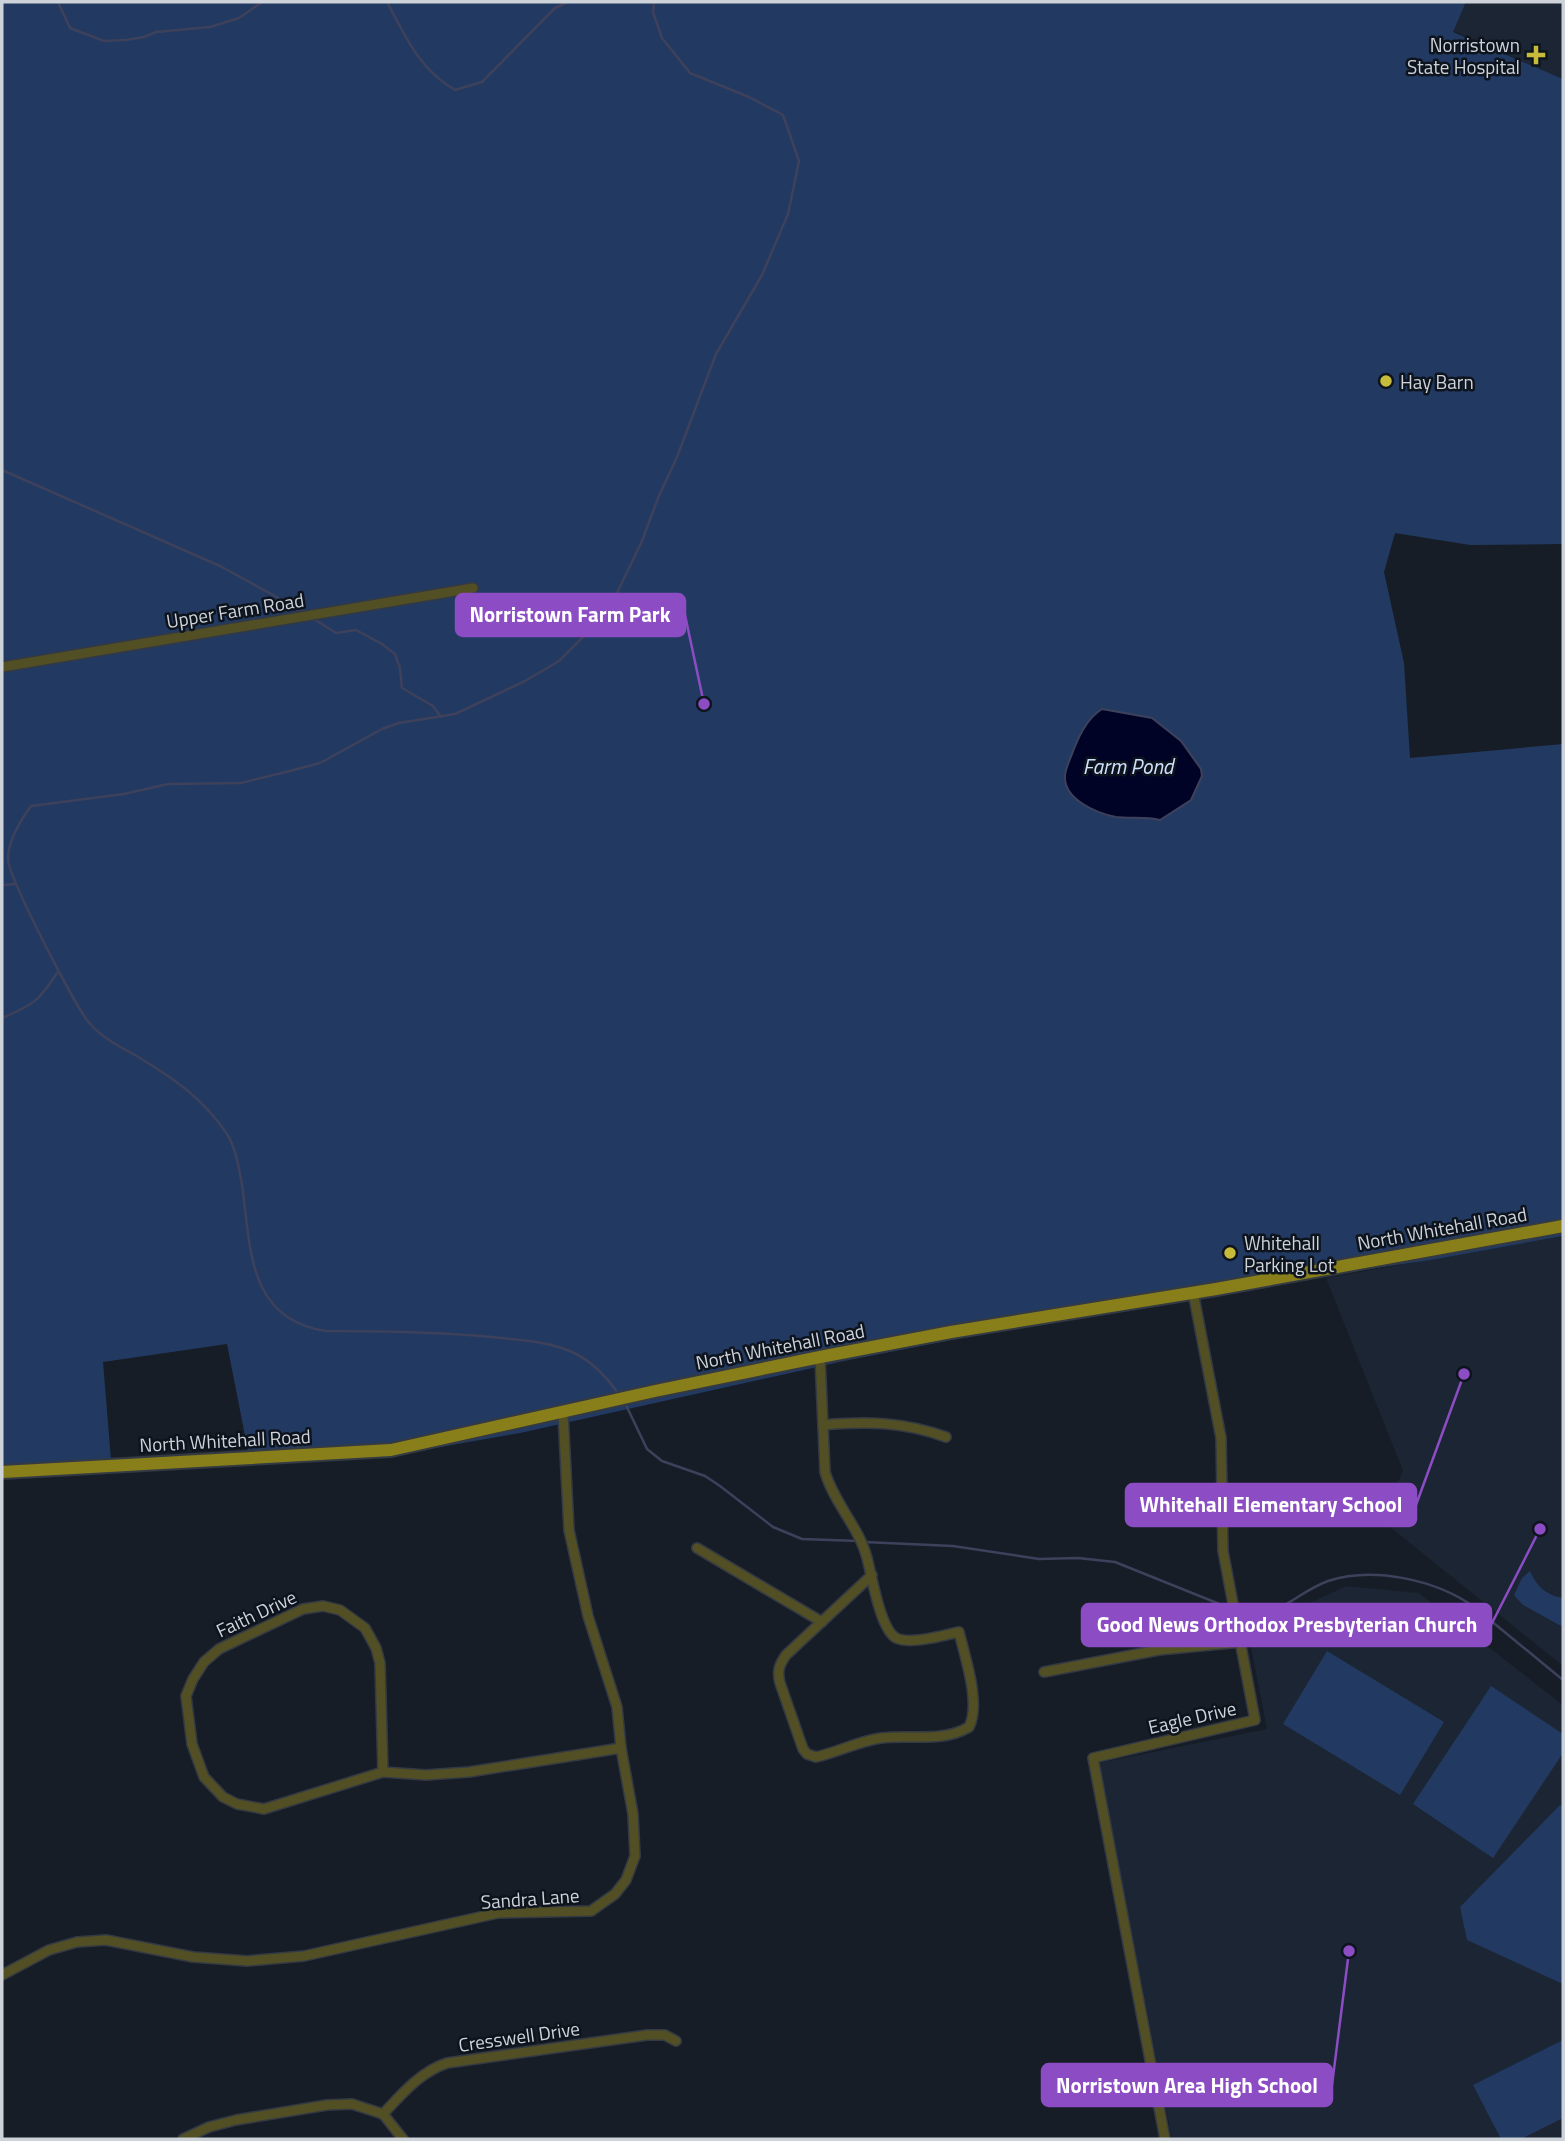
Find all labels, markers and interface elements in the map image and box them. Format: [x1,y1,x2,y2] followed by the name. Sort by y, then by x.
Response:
[1407,30,1520,81] place label: Norristown State Hospital
[1526,45,1546,65] marker: Norristown State Hospital
[1400,367,1474,396] place label: Hay Barn
[1378,373,1394,389] marker: Hay Barn
[164,585,306,635] street label: Upper Farm Road
[456,594,685,636] callout: Norristown Farm Park
[469,598,671,630] text: Norristown Farm Park
[1083,750,1176,782] water label: Farm Pond
[1355,1199,1529,1257] street label: North Whitehall Road
[1244,1228,1335,1279] place label: Whitehall Parking Lot
[1222,1245,1238,1261] marker: Whitehall Parking Lot
[693,1315,867,1377] street label: North Whitehall Road
[139,1421,311,1459] street label: North Whitehall Road
[1126,1484,1416,1526] callout: Whitehall Elementary School
[1140,1488,1402,1520] text: Whitehall Elementary School
[211,1582,301,1644] street label: Faith Drive
[1082,1604,1491,1646] callout: Good News Orthodox Presbyterian Church
[1097,1608,1477,1640] text: Good News Orthodox Presbyterian Church
[1145,1693,1239,1741] street label: Eagle Drive
[480,1880,580,1916] street label: Sandra Lane
[456,2013,582,2059] street label: Cresswell Drive
[1042,2064,1332,2106] callout: Norristown Area High School
[1056,2069,1318,2101] text: Norristown Area High School

